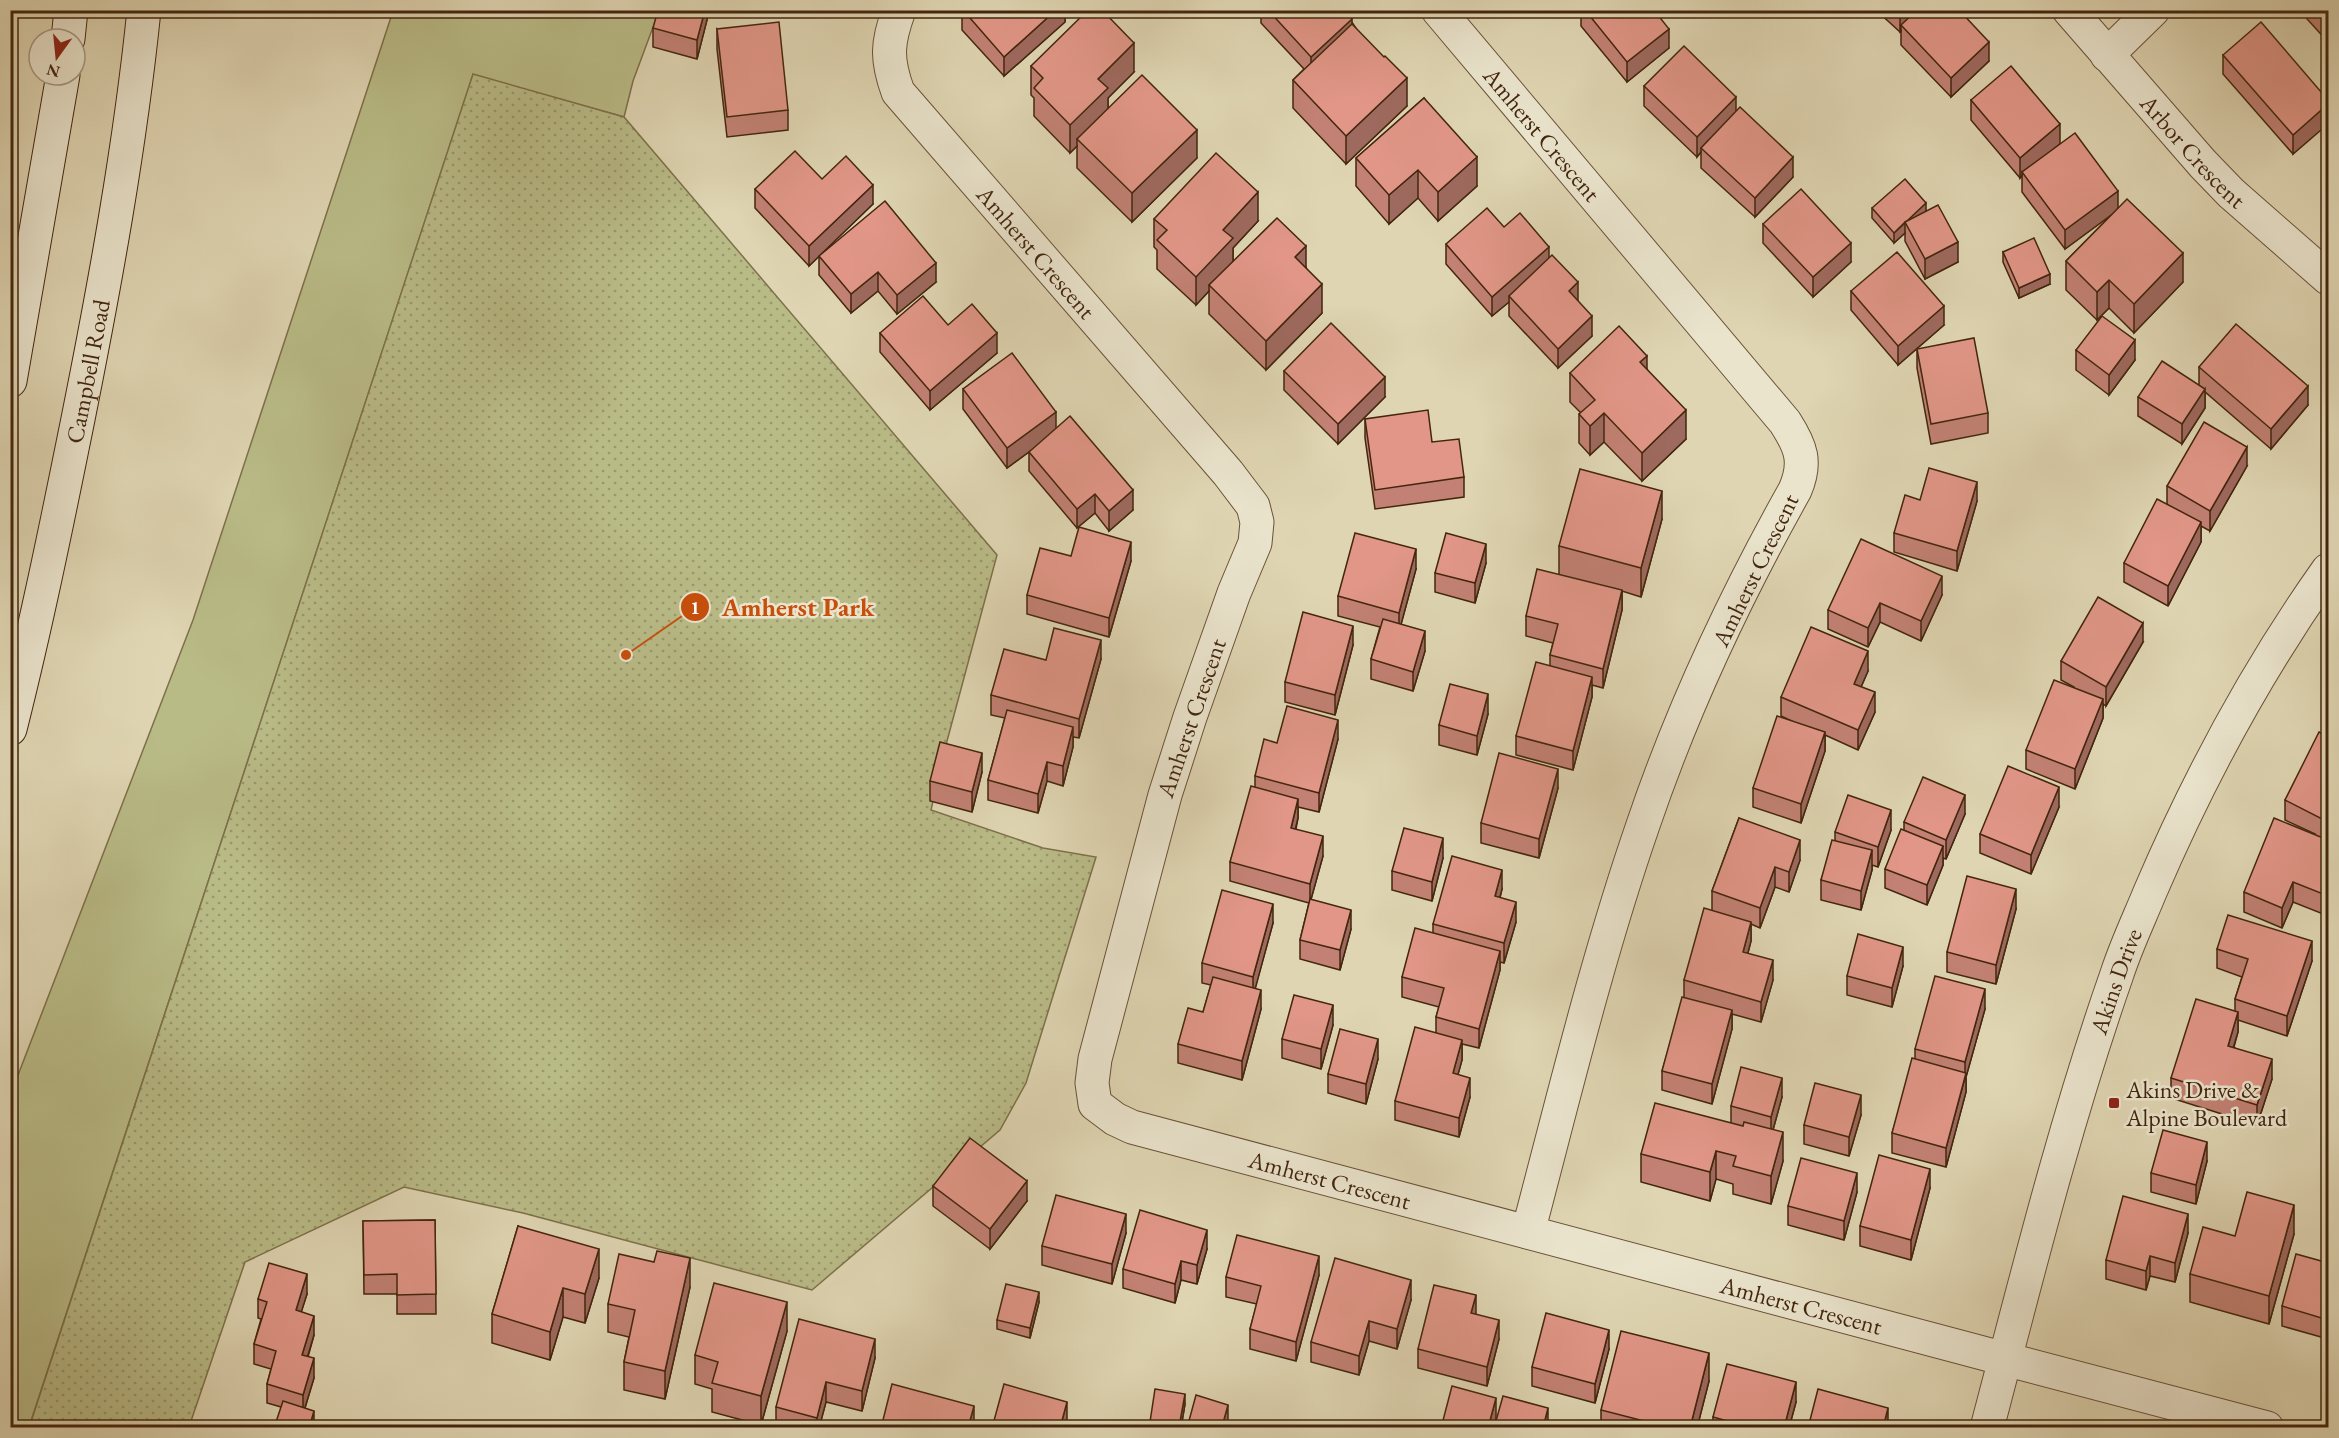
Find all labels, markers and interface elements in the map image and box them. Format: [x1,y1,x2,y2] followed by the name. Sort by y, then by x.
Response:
[27,27,87,87] north arrow
[44,59,62,83] text: N
[1476,60,1608,208] street label: Amherst Crescent
[2133,87,2253,215] street label: Arbor Crescent
[970,178,1103,325] street label: Amherst Crescent
[58,296,116,446] street label: Campbell Road
[1704,488,1806,652] street label: Amherst Crescent
[680,585,887,629] callout: Amherst Park
[721,590,875,624] text: Amherst Park
[690,596,700,619] text: 1
[1149,634,1233,803] street label: Amherst Crescent
[2082,923,2148,1039] street label: Akins Drive
[2125,1074,2288,1133] place label: Akins Drive & Alpine Boulevard
[2107,1096,2121,1110] marker: Akins Drive & Alpine Boulevard
[1244,1143,1414,1216] street label: Amherst Crescent
[1716,1268,1886,1341] street label: Amherst Crescent

